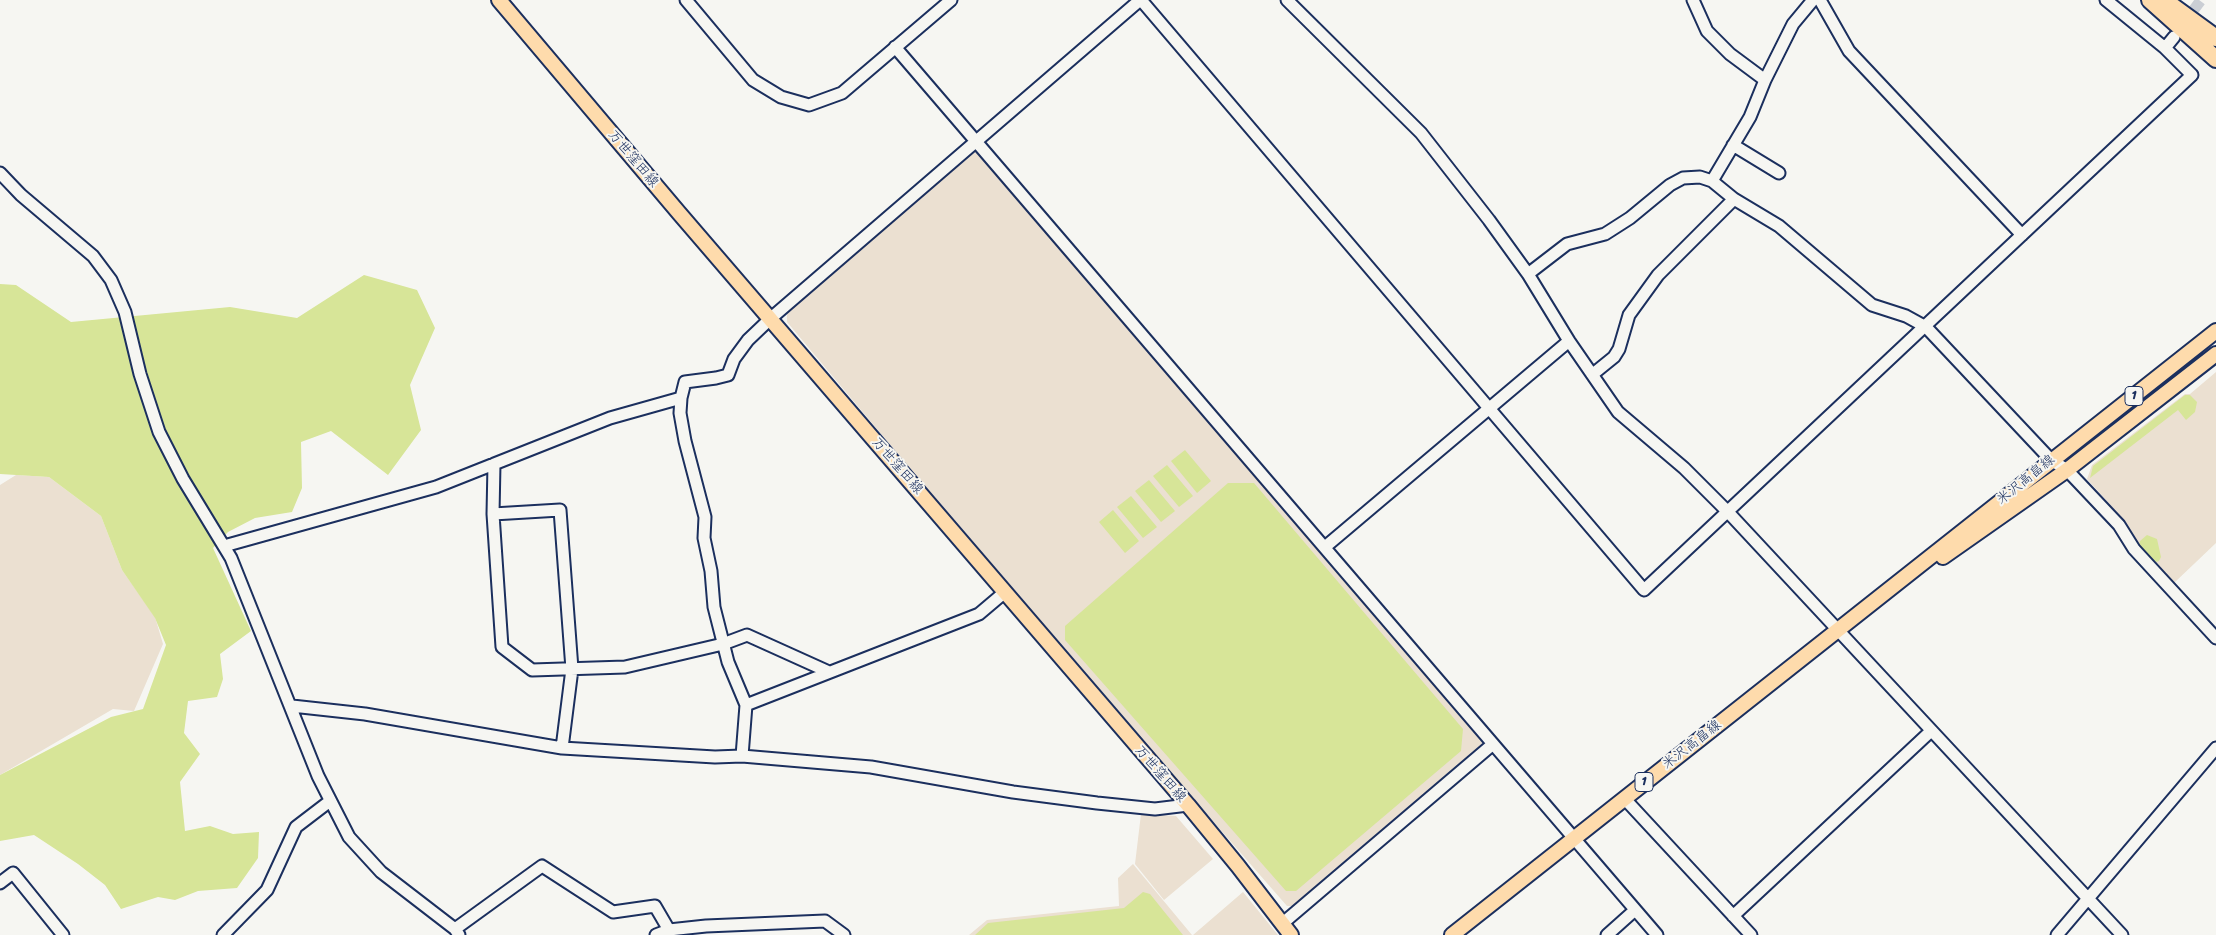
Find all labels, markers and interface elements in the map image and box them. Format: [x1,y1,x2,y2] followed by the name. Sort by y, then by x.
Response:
[604,127,662,191] street label: 万世窪田線
[2125,386,2143,406] road number: 1
[868,434,926,498] street label: 万世窪田線
[1994,451,2058,509] street label: 米沢高畠線
[1659,717,1725,773] street label: 米沢高畠線
[1131,742,1189,806] street label: 万世窪田線
[1635,772,1653,792] road number: 1

